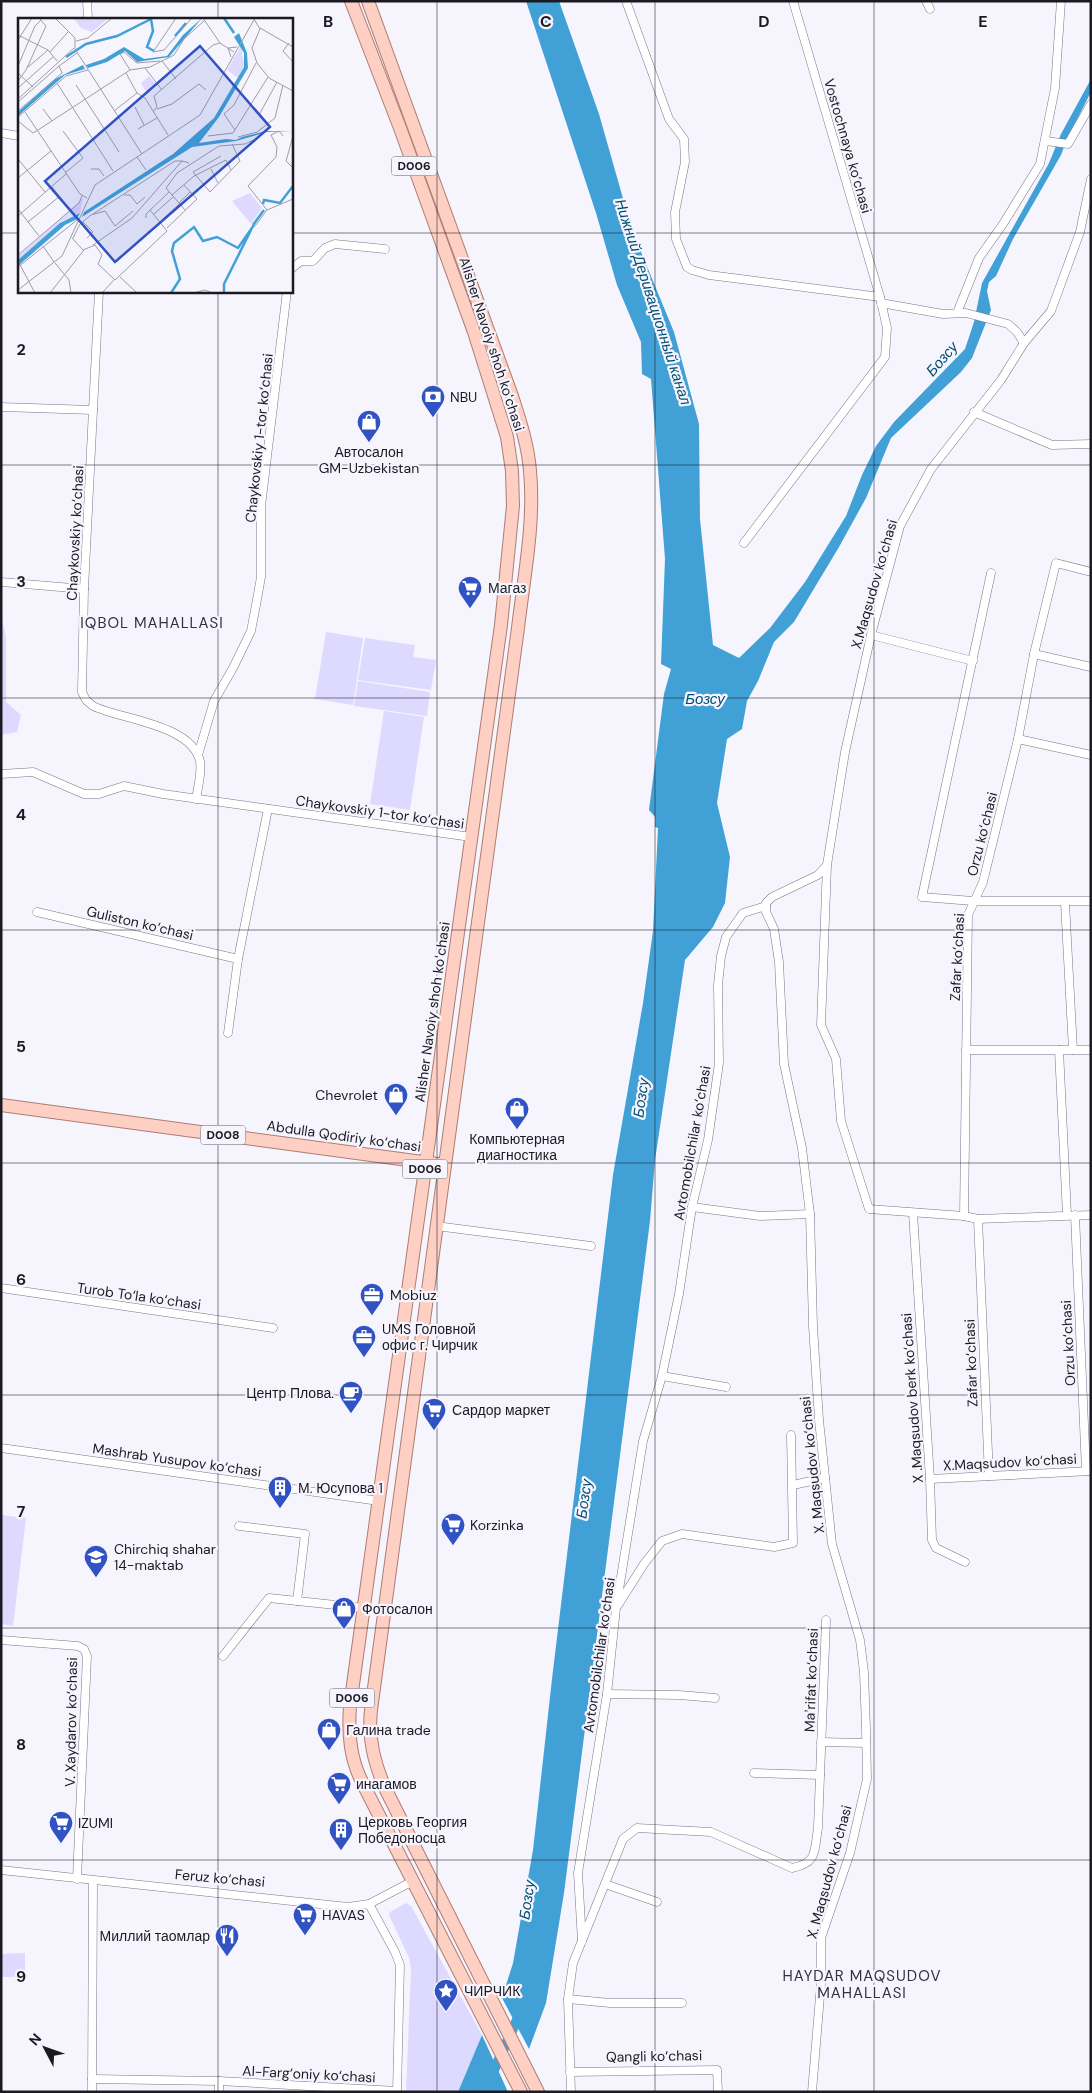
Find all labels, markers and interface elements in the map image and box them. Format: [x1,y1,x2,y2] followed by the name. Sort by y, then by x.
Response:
[323,11,333,32] text: B
[540,11,552,32] text: C
[758,11,770,32] text: D
[978,11,988,32] text: E
[18,18,292,292] inset map
[820,77,876,215] street label: Vostochnaya ko‘chasi
[392,157,436,176] road number: D006
[610,196,696,408] water label: Нижний Деривационный канал
[455,255,529,433] street label: Alisher Navoiy shoh koʻchasi
[922,336,963,380] water label: Бозсу
[16,339,26,360] text: 2
[241,353,277,523] street label: Chaykovskiy 1-tor ko‘chasi
[420,384,446,418] bank icon: NBU
[450,388,477,406] place label: NBU
[356,409,382,443] shop icon: Автосалон GM-Uzbekistan
[319,443,419,477] place label: Автосалон GM-Uzbekistan
[62,465,88,601] street label: Chaykovskiy ko‘chasi
[847,517,901,651] street label: X.Maqsudov ko‘chasi
[16,571,26,592] text: 3
[457,575,483,609] supermarket icon: Магаз
[488,579,526,597] place label: Магаз
[80,613,224,633] district label: IQBOL MAHALLASI
[685,689,726,709] water label: Бозсу
[963,790,1001,878] street label: Orzu ko‘chasi
[295,791,465,833] street label: Chaykovskiy 1-tor ko‘chasi
[16,804,26,825] text: 4
[85,902,195,944] street label: Guliston ko‘chasi
[946,913,968,1001] street label: Zafar ko‘chasi
[410,921,454,1103] street label: Alisher Navoiy shoh koʻchasi
[16,1036,26,1057] text: 5
[670,1064,714,1222] street label: Avtomobilchilar ko‘chasi
[628,1076,654,1119] water label: Бозсу
[383,1082,409,1116] shop icon: Chevrolet
[315,1086,378,1104] place label: Chevrolet
[504,1096,530,1130] shop icon: Компьютерная диагностика
[266,1116,422,1156] street label: Abdulla Qodiriy ko‘chasi
[200,1126,246,1144] road number: D008
[469,1130,565,1164] place label: Компьютерная диагностика
[402,1160,448,1178] road number: D006
[16,1269,26,1290] text: 6
[76,1278,202,1314] street label: Turob To‘la ko‘chasi
[359,1282,385,1316] office icon: Mobiuz
[390,1286,437,1304] place label: Mobiuz
[1057,1300,1079,1386] street label: Orzu ko‘chasi
[897,1312,927,1484] street label: X .Maqsudov berk ko‘chasi
[960,1319,982,1407] street label: Zafar ko‘chasi
[382,1320,478,1354] place label: UMS Головной офис г. Чирчик
[351,1324,377,1358] office icon: UMS Головной офис г. Чирчик
[338,1380,364,1414] cafe icon: Центр Плова.
[246,1384,334,1402] place label: Центр Плова.
[796,1396,828,1534] street label: X. Maqsudov ko‘chasi
[421,1397,447,1431] supermarket icon: Сардор маркет
[452,1401,551,1419] place label: Сардор маркет
[91,1439,263,1481] street label: Mashrab Yusupov ko‘chasi
[943,1450,1077,1474] street label: X.Maqsudov ko‘chasi
[267,1475,293,1509] building icon: М. Юсупова 1
[571,1477,597,1520] water label: Бозсу
[298,1479,383,1497] place label: М. Юсупова 1
[17,1501,26,1522] text: 7
[440,1512,466,1546] supermarket icon: Korzinka
[470,1516,524,1534] place label: Korzinka
[114,1540,216,1574] place label: Chirchiq shahar 14-maktab
[83,1544,109,1578] school or university icon: Chirchiq shahar 14-maktab
[579,1576,619,1734] street label: Avtomobilchilar ko‘chasi
[331,1596,357,1630] shop icon: Фотосалон
[362,1600,433,1618] place label: Фотосалон
[800,1628,822,1732] street label: Maʼrifat ko‘chasi
[61,1657,81,1787] street label: V. Xaydarov ko‘chasi
[330,1689,374,1708] road number: D006
[316,1717,342,1751] shop icon: Галина trade
[346,1721,431,1739] place label: Галина trade
[16,1734,26,1755] text: 8
[326,1771,352,1805] supermarket icon: инагамов
[356,1775,417,1793] place label: инагамов
[802,1803,856,1941] street label: X. Maqsudov ko‘chasi
[48,1810,74,1844] supermarket icon: IZUMI
[358,1813,467,1847] place label: Церковь Георгия Победоносца
[78,1814,113,1832] place label: IZUMI
[328,1817,354,1851] building icon: Церковь Георгия Победоносца
[174,1865,266,1891] street label: Feruz ko‘chasi
[514,1878,540,1921] water label: Бозсу
[292,1902,318,1936] supermarket icon: HAVAS
[322,1906,365,1924] place label: HAVAS
[214,1923,240,1957] restaurant icon: Миллий таомлар
[100,1927,210,1945] place label: Миллий таомлар
[16,1966,26,1987] text: 9
[783,1966,941,2003] district label: HAYDAR MAQSUDOV MAHALLASI
[433,1978,459,2012] place icon: ЧИРЧИК
[464,1982,521,2000] place label: ЧИРЧИК
[20,2023,70,2073] north arrow
[25,2030,45,2049] text: N
[606,2046,702,2066] street label: Qangli ko‘chasi
[242,2062,376,2086] street label: Al-Farg‘oniy ko‘chasi

